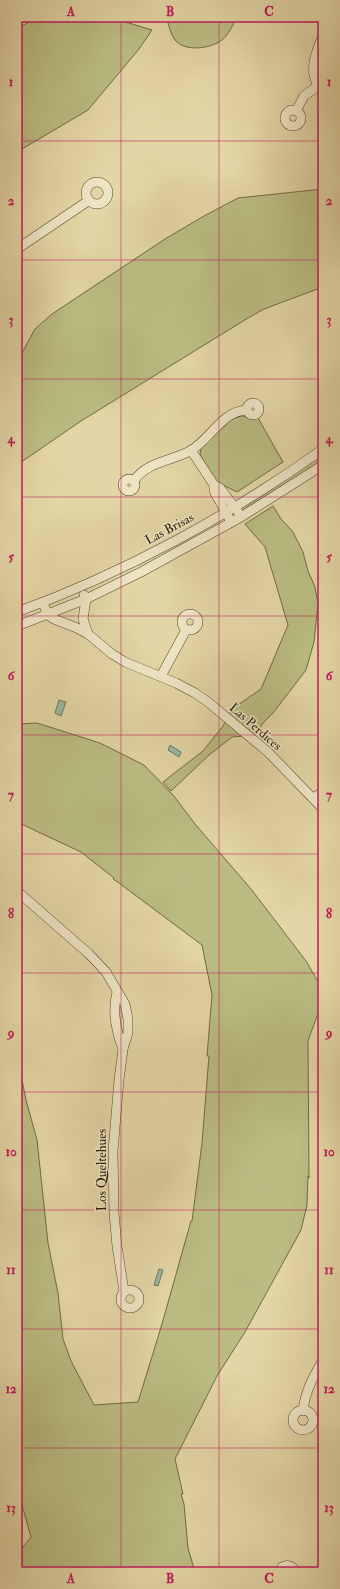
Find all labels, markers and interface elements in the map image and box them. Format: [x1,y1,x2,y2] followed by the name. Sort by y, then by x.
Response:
[66,4,76,20] text: A
[166,4,174,20] text: B
[264,4,274,20] text: C
[9,74,14,90] text: 1
[327,74,332,90] text: 1
[8,193,15,209] text: 2
[326,193,333,209] text: 2
[9,312,14,328] text: 3
[327,312,332,328] text: 3
[6,431,15,447] text: 4
[324,431,333,447] text: 4
[142,509,197,548] street label: Las Brisas
[8,549,14,565] text: 5
[326,549,332,565] text: 5
[8,668,16,684] text: 6
[326,668,334,684] text: 6
[226,700,285,754] street label: Las Perdices
[8,787,15,803] text: 7
[326,787,333,803] text: 7
[8,906,14,922] text: 8
[326,906,332,922] text: 8
[6,1025,15,1041] text: 9
[324,1025,333,1041] text: 9
[94,1128,110,1211] street label: Los Queltehues
[5,1144,17,1160] text: 10
[323,1144,335,1160] text: 10
[6,1262,16,1278] text: 11
[324,1262,334,1278] text: 11
[5,1381,17,1397] text: 12
[323,1381,335,1397] text: 12
[6,1500,16,1516] text: 13
[324,1500,334,1516] text: 13
[66,1571,76,1587] text: A
[166,1571,174,1587] text: B
[264,1571,274,1587] text: C

